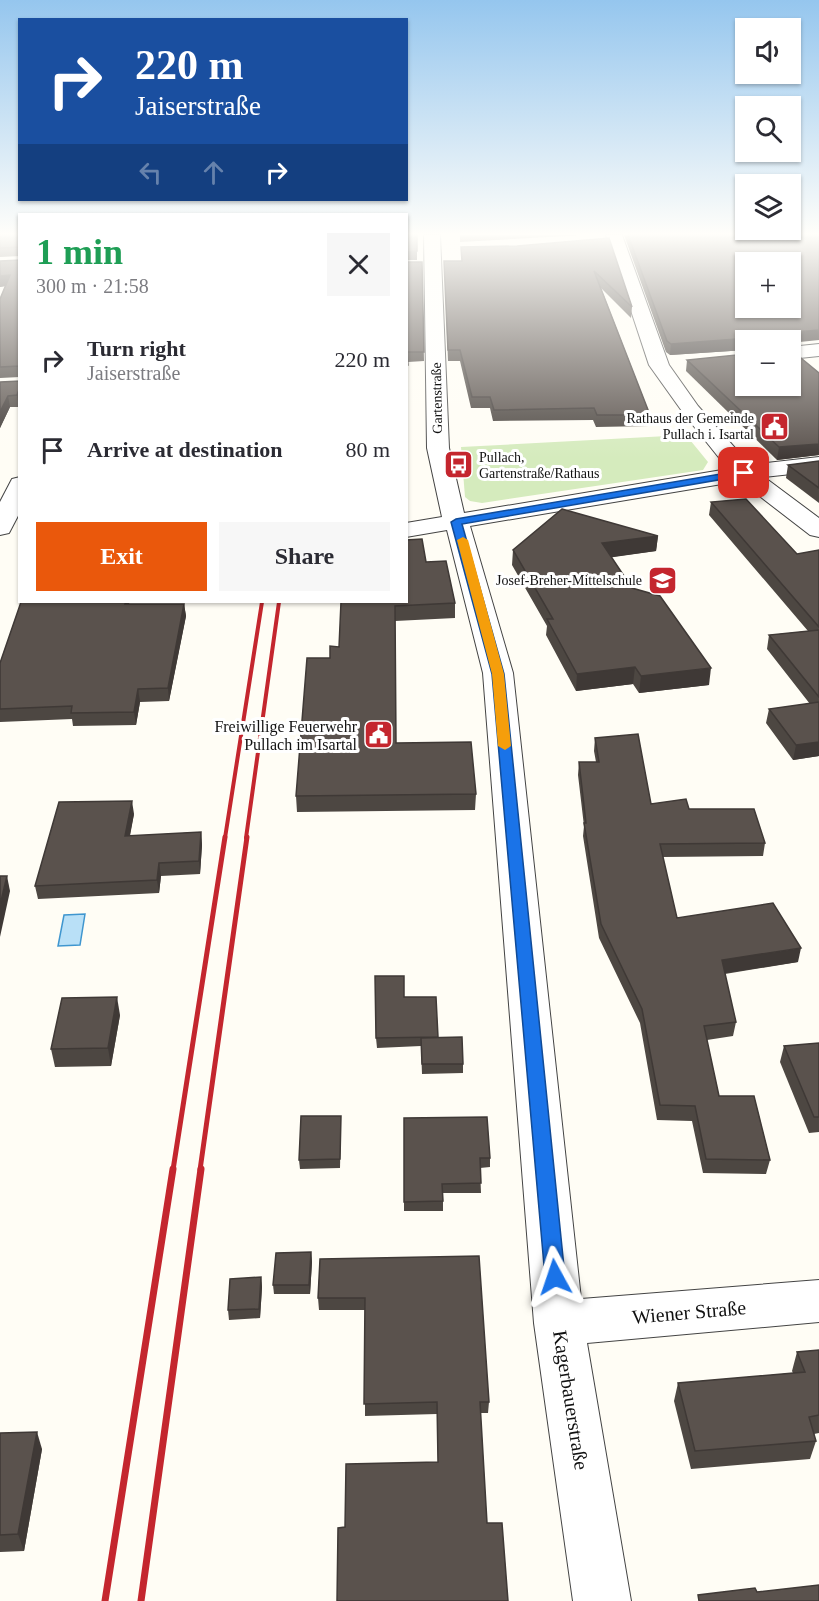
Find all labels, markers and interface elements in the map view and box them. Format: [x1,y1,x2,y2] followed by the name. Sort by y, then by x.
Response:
[735,18,801,396] map controls
[735,18,801,84] button: sound
[36,42,114,120] icon: right
[135,42,244,88] text: 220 m
[135,91,261,121] text: Jaiserstraße
[735,96,801,162] button: search
[134,156,167,189] icon: left
[197,156,230,189] icon: ahead
[260,156,293,189] icon: right
[735,174,801,240] button: layers
[36,232,123,272] text: 1 min
[327,233,390,296] button: close
[735,252,801,318] button: +
[36,275,149,297] text: 300 m · 21:58
[735,330,801,396] button: −
[87,336,186,361] text: Turn right
[36,344,69,377] icon: right
[334,347,390,372] text: 220 m
[87,362,180,384] text: Jaiserstraße
[429,362,445,434] street label: Gartenstraße
[759,410,791,442] public building icon: Rathaus der Gemeinde Pullach i. Isartal
[626,411,754,442] place label: Rathaus der Gemeinde Pullach i. Isartal
[36,434,69,467] icon: arrive
[87,437,283,462] text: Arrive at destination
[345,437,390,462] text: 80 m
[718,447,769,498] pin
[442,449,474,481] bus stop icon: Pullach, Gartenstraße/Rathaus
[479,450,600,481] place label: Pullach, Gartenstraße/Rathaus
[727,456,760,489] icon: arrive
[36,522,207,591] button: Exit
[219,522,390,591] button: Share
[647,564,679,596] school or university icon: Josef-Breher-Mittelschule
[496,573,642,588] place label: Josef-Breher-Mittelschule
[214,718,358,753] place label: Freiwillige Feuerwehr Pullach im Isartal
[362,719,394,751] public building icon: Freiwillige Feuerwehr Pullach im Isartal
[523,1245,587,1309] position arrow
[631,1296,747,1328] street label: Wiener Straße
[548,1329,593,1472] street label: Kagerbauerstraße

